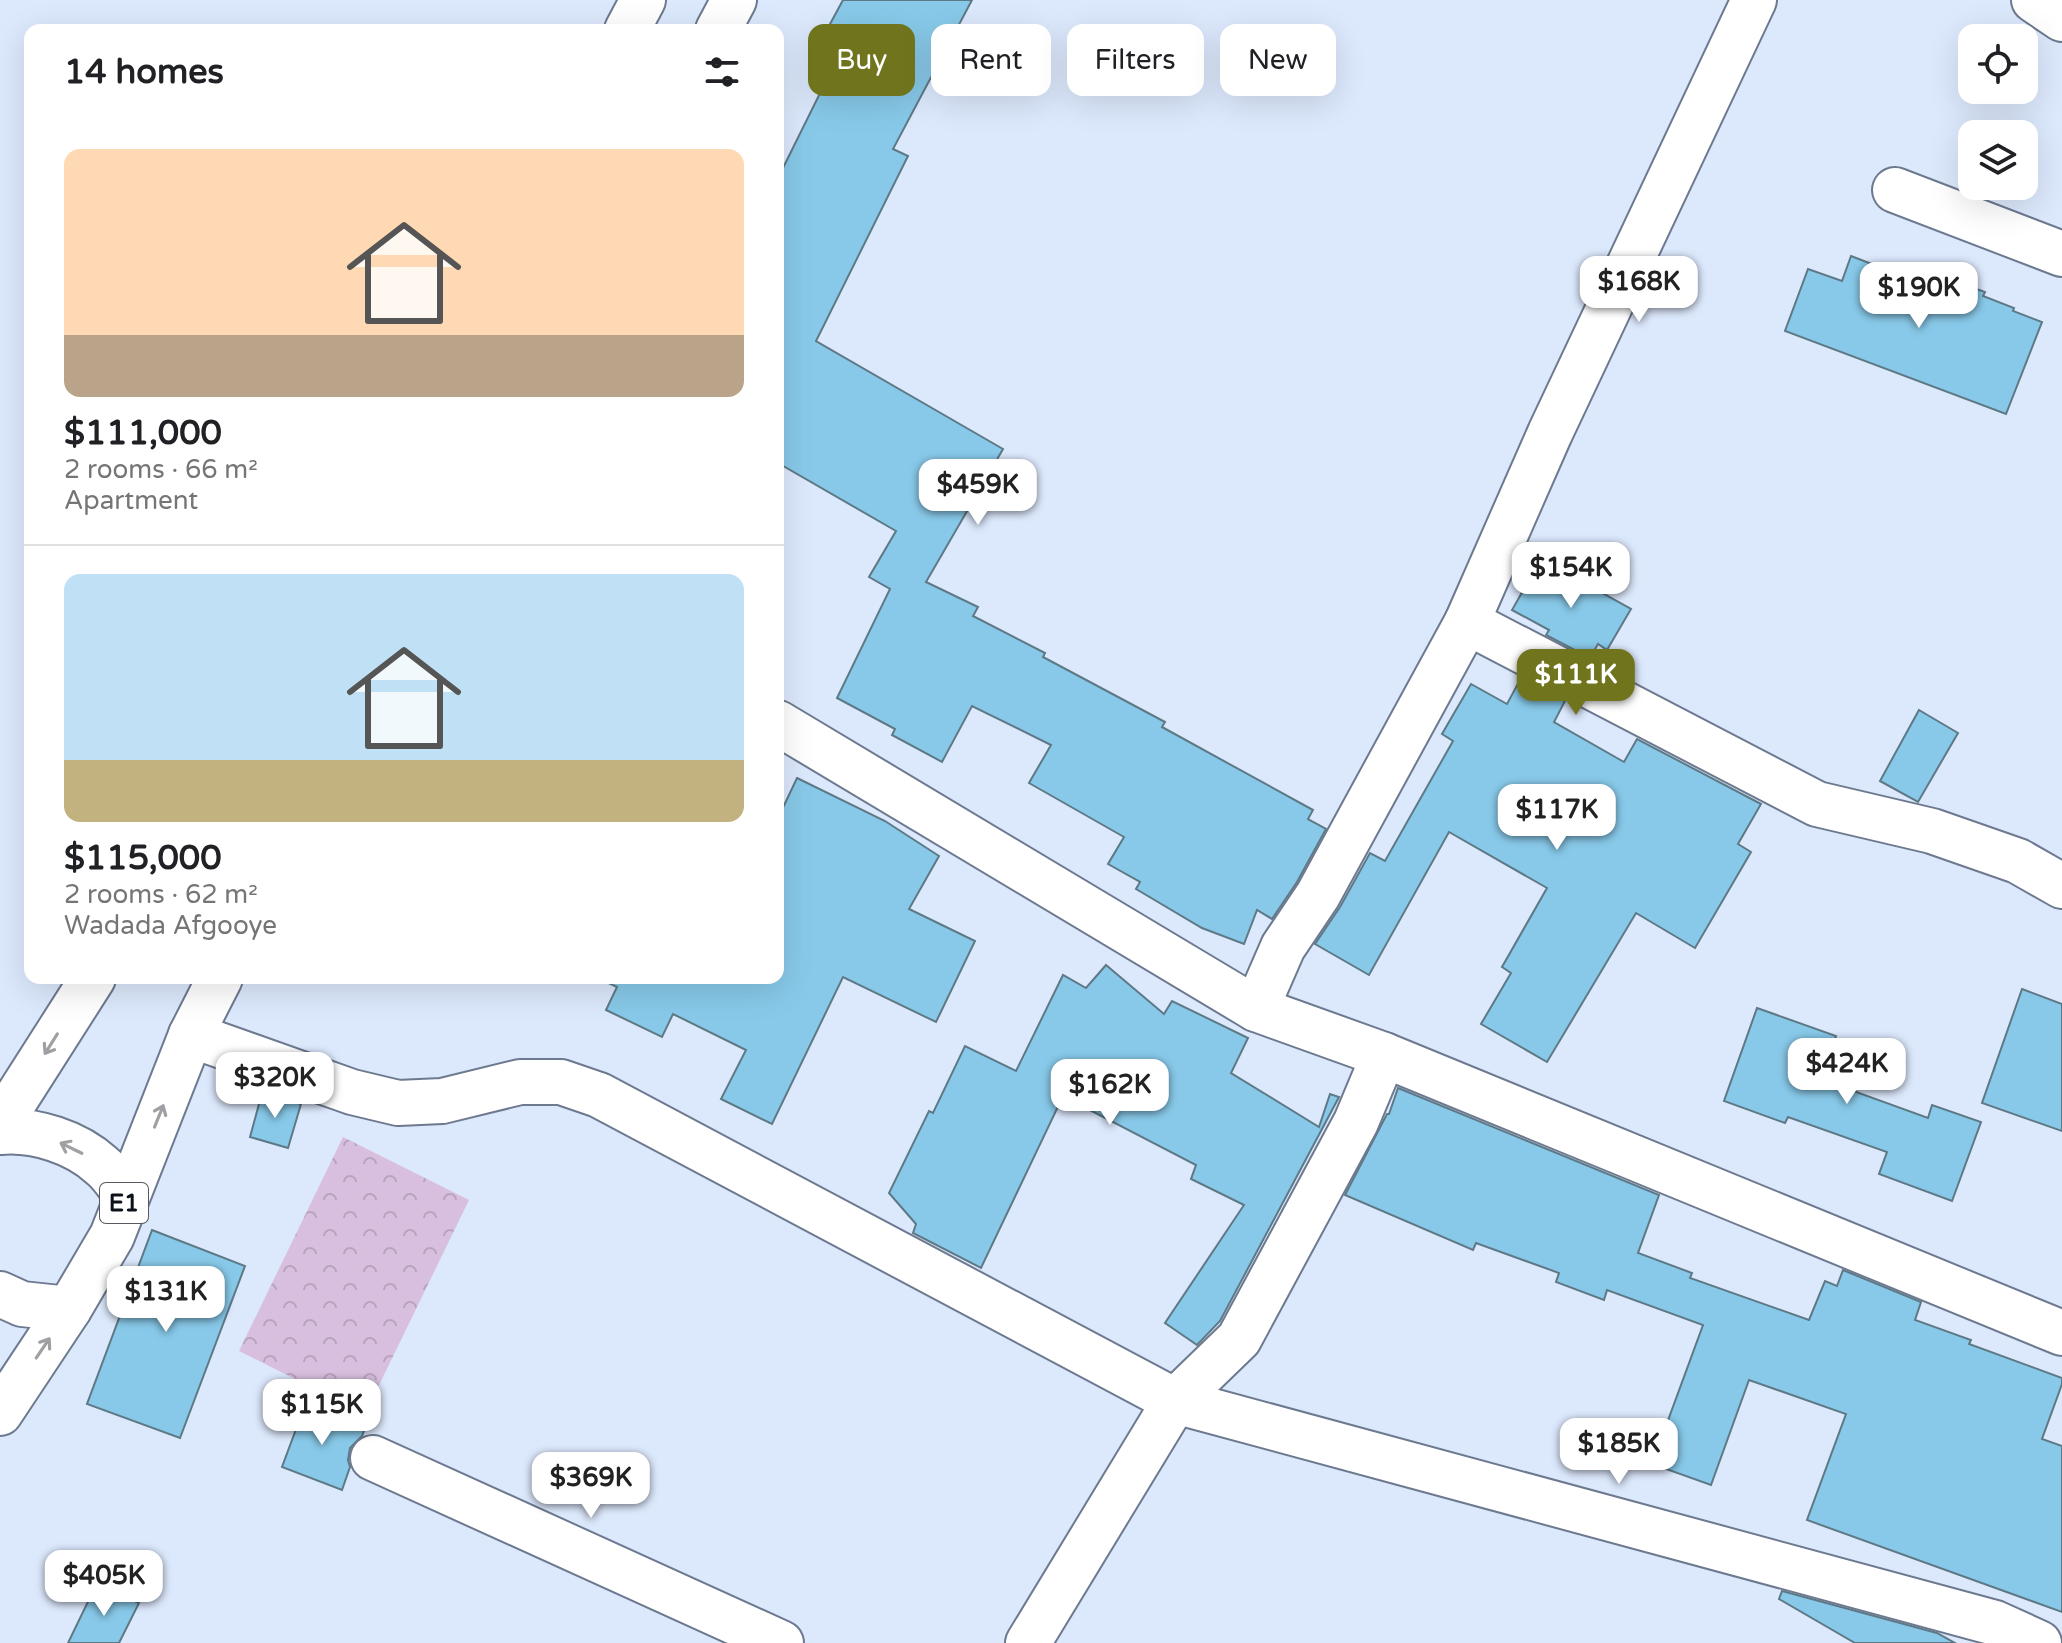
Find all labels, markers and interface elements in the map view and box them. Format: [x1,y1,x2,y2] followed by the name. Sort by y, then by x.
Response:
[808,24,915,96] chip: Buy
[931,24,1051,96] chip: Rent
[1067,24,1204,96] chip: Filters
[1220,24,1336,96] chip: New
[1958,24,2038,200] map controls
[1958,24,2038,104] button: locate
[700,50,744,94] icon: filters
[64,52,224,93] text: 14 homes
[1958,120,2038,200] button: layers
[332,201,476,345] icon: home
[1583,256,1695,324] pin: $168K
[1863,262,1975,330] pin: $190K
[1598,266,1680,297] text: $168K
[1878,272,1960,303] text: $190K
[64,413,222,454] text: $111,000
[64,454,258,485] text: 2 rooms · 66 m²
[922,459,1034,527] pin: $459K
[937,469,1019,500] text: $459K
[64,485,198,516] text: Apartment
[1515,542,1627,610] pin: $154K
[1530,552,1612,583] text: $154K
[332,626,476,770] icon: home
[1520,649,1632,717] pin: $111K
[1535,659,1617,690] text: $111K
[1501,784,1613,852] pin: $117K
[1516,794,1598,825] text: $117K
[64,838,222,879] text: $115,000
[64,879,258,910] text: 2 rooms · 62 m²
[64,910,277,941] text: Wadada Afgooye
[42,1032,58,1055] one-way arrow
[1791,1038,1903,1106] pin: $424K
[1806,1048,1888,1079] text: $424K
[219,1052,331,1120] pin: $320K
[1054,1059,1166,1127] pin: $162K
[234,1062,316,1093] text: $320K
[1069,1069,1151,1100] text: $162K
[152,1105,167,1129] one-way arrow
[60,1140,84,1155] one-way arrow
[100,1183,148,1223] road number: E1
[110,1266,222,1334] pin: $131K
[125,1276,207,1307] text: $131K
[35,1338,51,1360] one-way arrow
[266,1379,378,1447] pin: $115K
[281,1389,363,1420] text: $115K
[1563,1418,1675,1486] pin: $185K
[1578,1428,1660,1459] text: $185K
[535,1452,647,1520] pin: $369K
[550,1462,632,1493] text: $369K
[48,1550,160,1618] pin: $405K
[63,1560,145,1591] text: $405K

